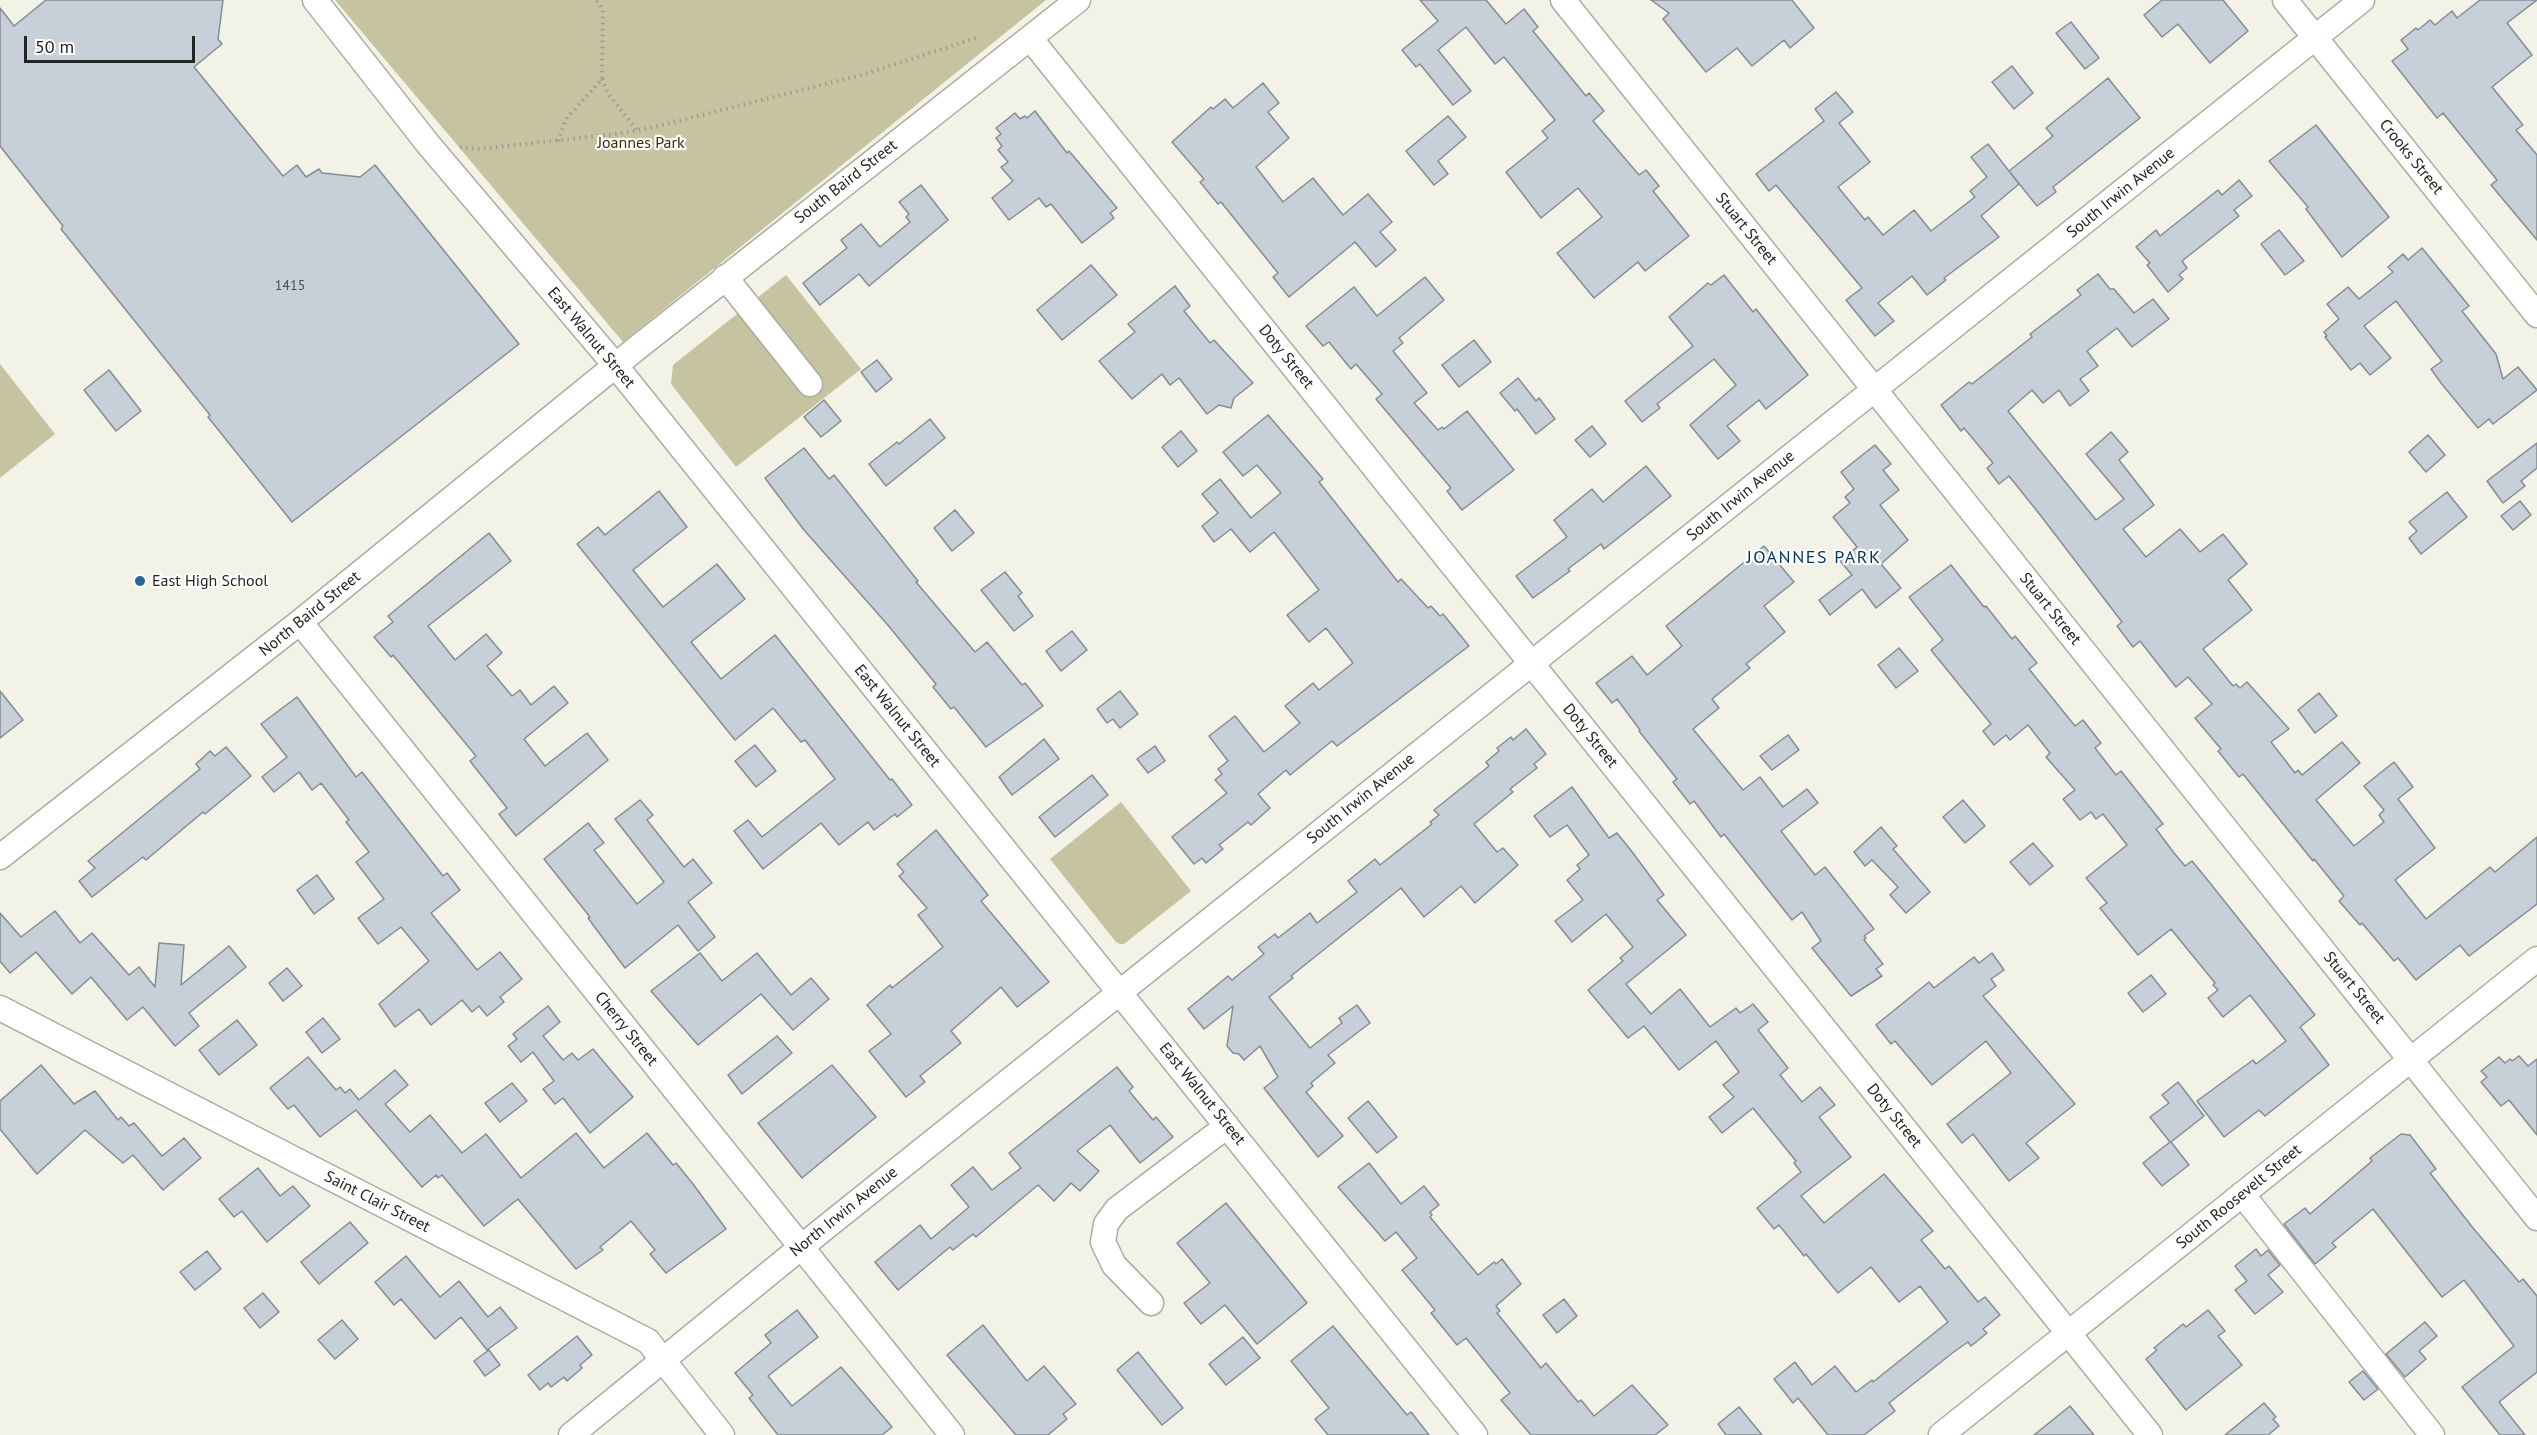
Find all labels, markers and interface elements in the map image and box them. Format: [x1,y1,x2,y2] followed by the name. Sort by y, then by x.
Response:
[27,24,198,62] scale bar
[35,35,74,58] text: 50 m
[2375,116,2447,198] street label: Crooks Street
[597,133,685,153] park label: Joannes Park
[791,136,901,228] street label: South Baird Street
[2063,144,2179,242] street label: South Irwin Avenue
[1711,189,1781,269] street label: Stuart Street
[275,278,305,294] house number: 1415
[543,284,639,392] street label: East Walnut Street
[1254,321,1318,393] street label: Doty Street
[1683,447,1799,545] street label: South Irwin Avenue
[1746,547,1882,569] district label: JOANNES PARK
[256,567,364,661] street label: North Baird Street
[2015,569,2085,649] street label: Stuart Street
[152,571,268,591] place label: East High School
[133,574,147,588] marker: East High School
[850,661,944,771] street label: East Walnut Street
[1558,700,1622,772] street label: Doty Street
[1303,750,1419,848] street label: South Irwin Avenue
[2319,948,2389,1028] street label: Stuart Street
[590,988,662,1070] street label: Cherry Street
[1155,1039,1249,1149] street label: East Walnut Street
[1862,1080,1926,1152] street label: Doty Street
[2173,1141,2305,1253] street label: South Roosevelt Street
[786,1163,902,1261] street label: North Irwin Avenue
[321,1167,433,1237] street label: Saint Clair Street

